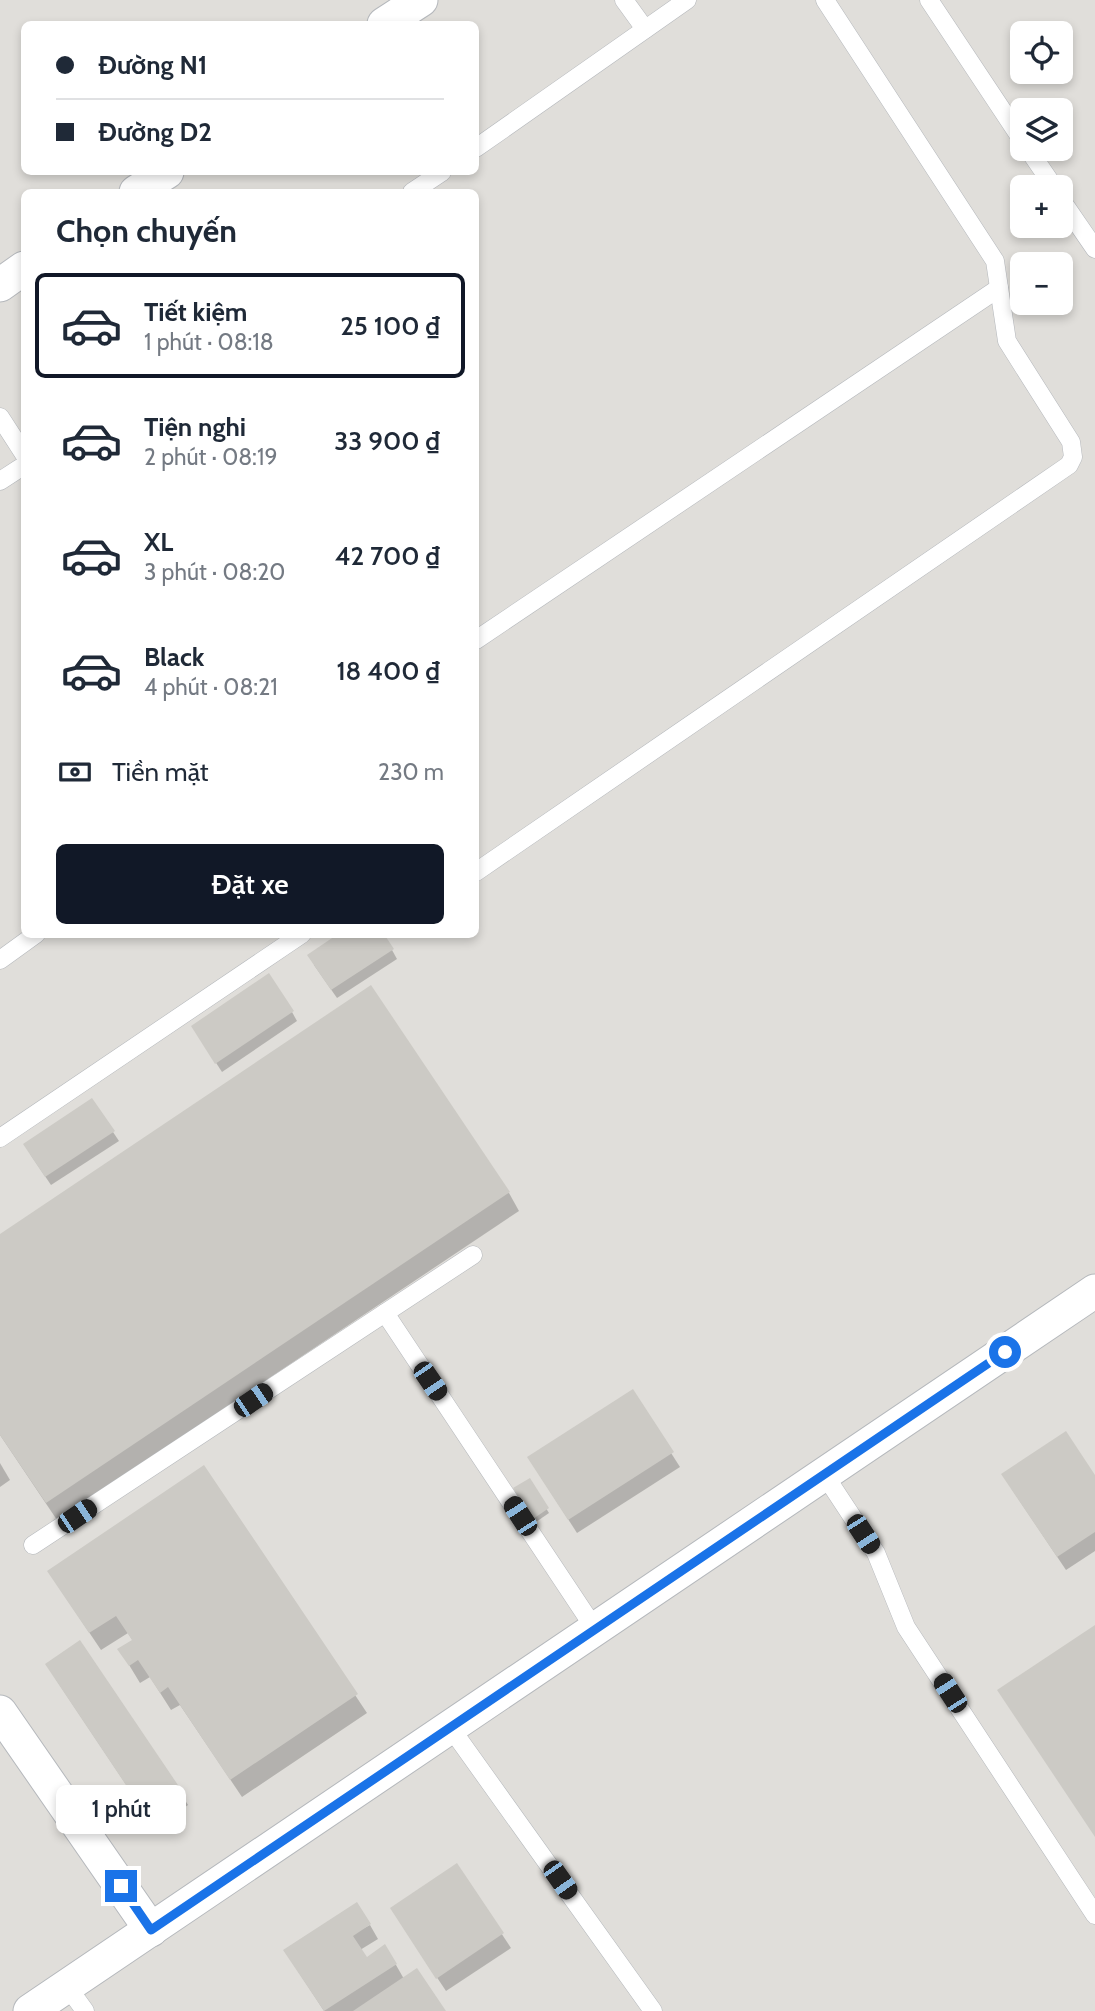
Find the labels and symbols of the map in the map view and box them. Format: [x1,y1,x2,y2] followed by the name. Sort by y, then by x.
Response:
[989,1336,1021,1368] route start
[410,1358,451,1404] car
[230,1380,277,1420] car
[500,1493,541,1539] car
[54,1496,101,1536] car
[843,1511,884,1557] car
[930,1670,971,1716] car
[56,1784,186,1834] callout: 1 phút
[540,1857,581,1903] car
[105,1870,137,1902] route end

